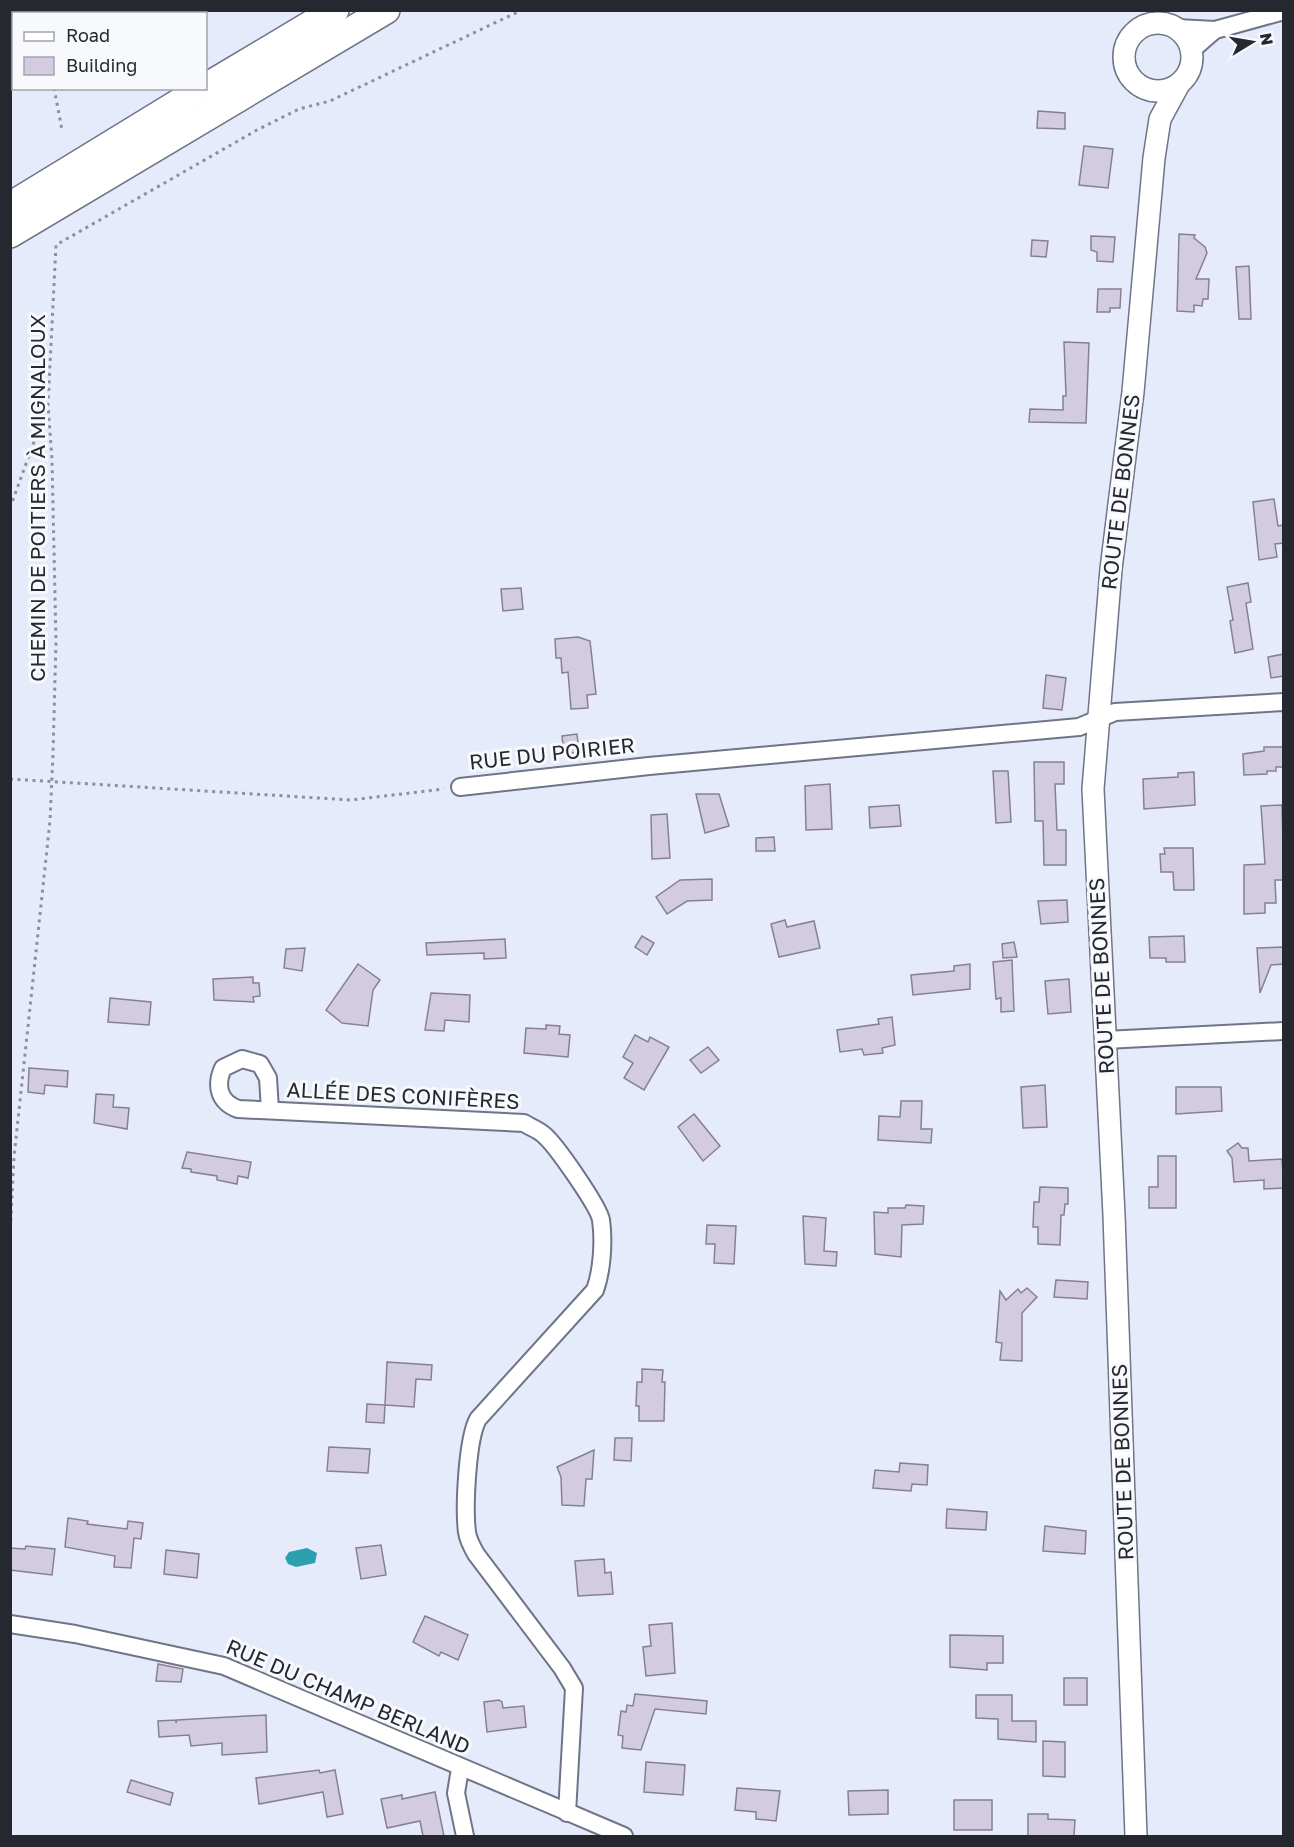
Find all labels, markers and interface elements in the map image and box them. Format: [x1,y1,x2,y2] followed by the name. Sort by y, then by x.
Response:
[12,12,207,90] legend
[1222,12,1282,72] north arrow
[66,24,110,46] text: Road
[1256,31,1278,47] text: N
[66,54,137,76] text: Building
[24,314,50,682] street label: CHEMIN DE POITIERS À MIGNALOUX
[1095,393,1145,591] street label: ROUTE DE BONNES
[468,731,636,775] street label: RUE DU POIRIER
[1083,877,1119,1075] street label: ROUTE DE BONNES
[286,1076,520,1114] street label: ALLÉE DES CONIFÈRES
[1106,1363,1138,1561] street label: ROUTE DE BONNES
[222,1633,474,1759] street label: RUE DU CHAMP BERLAND

